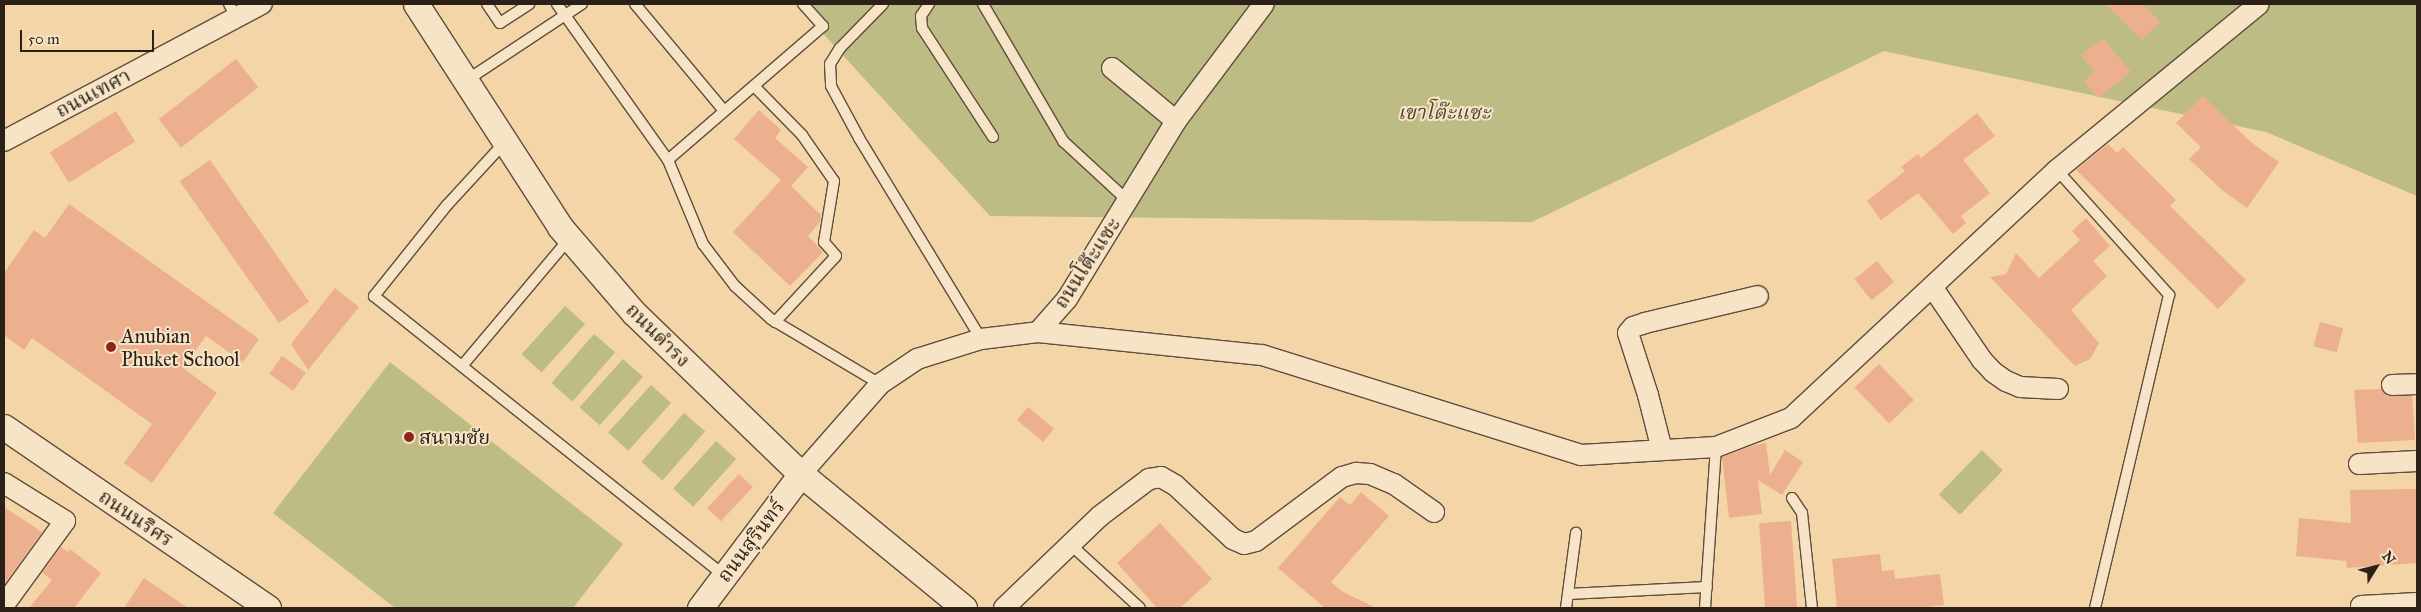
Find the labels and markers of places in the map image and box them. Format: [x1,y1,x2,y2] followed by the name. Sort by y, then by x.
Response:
[121,324,240,371] place label: Anubian Phuket School
[105,341,117,353] marker: Anubian Phuket School
[419,425,490,449] place label: สนามชัย
[403,431,415,443] marker: สนามชัย

